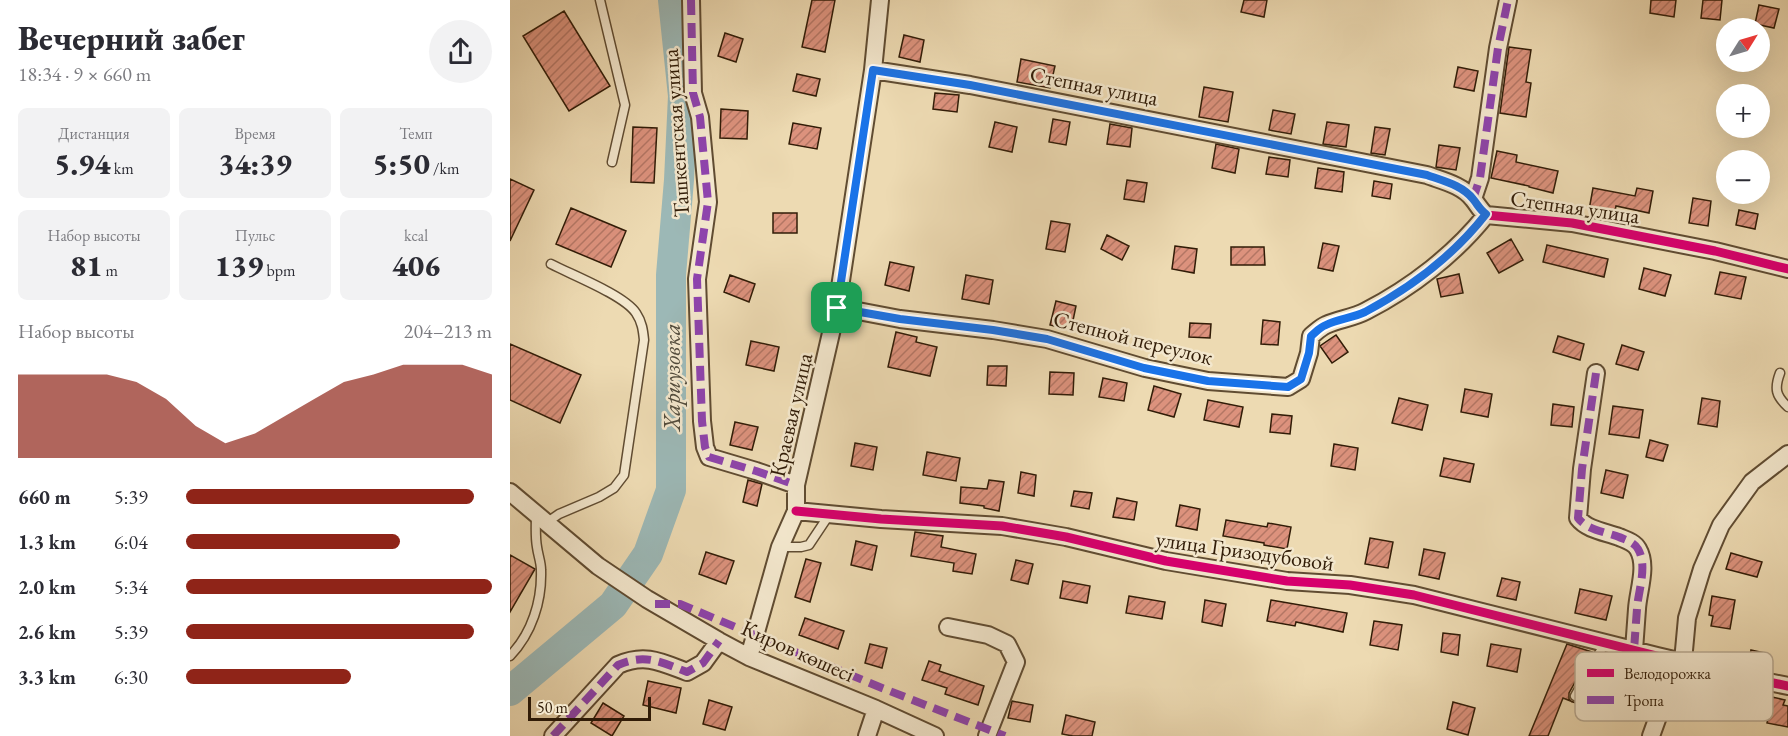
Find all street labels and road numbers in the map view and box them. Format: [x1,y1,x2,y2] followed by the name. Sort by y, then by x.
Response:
[656,48,696,218] street label: Ташкентская улица
[1027,59,1161,113] street label: Степная улица
[1509,184,1642,230] street label: Степная улица
[1050,304,1216,372] street label: Степной переулок
[763,350,819,480] street label: Краевая улица
[1154,524,1336,578] street label: улица Гризодубовой
[737,613,859,689] street label: Киров көшесі

